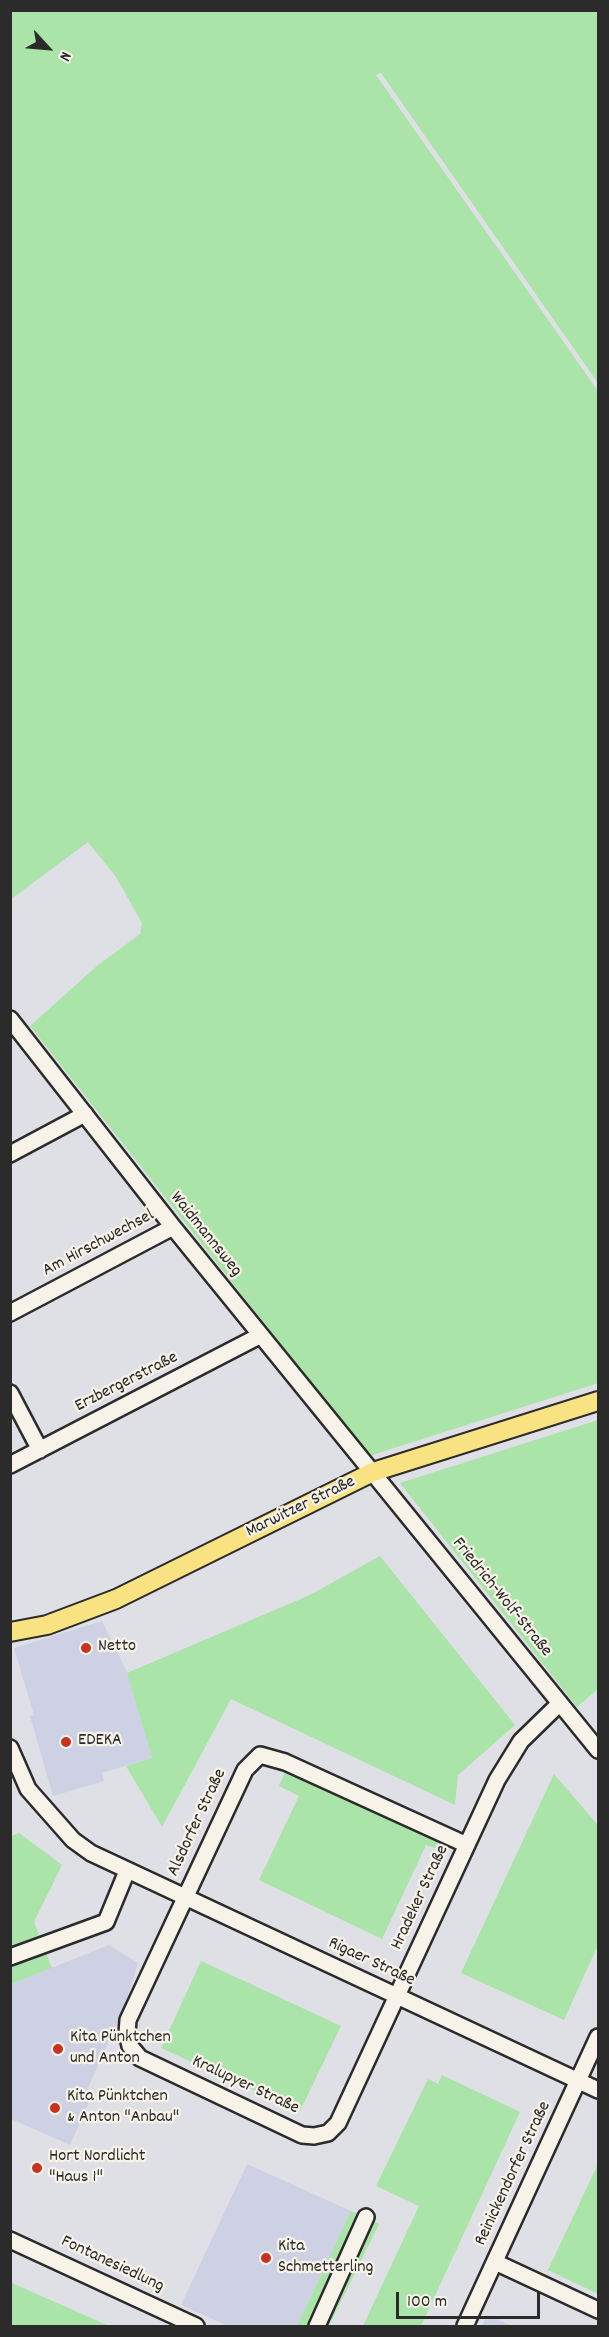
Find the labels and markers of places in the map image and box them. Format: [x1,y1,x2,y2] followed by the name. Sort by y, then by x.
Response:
[98,1637,136,1659] place label: Netto
[79,1641,93,1655] marker: Netto
[78,1731,122,1753] place label: EDEKA
[59,1735,73,1749] marker: EDEKA
[70,2028,171,2070] place label: Kita Pünktchen und Anton
[51,2042,65,2056] marker: Kita Pünktchen und Anton
[67,2087,179,2130] place label: Kita Pünktchen & Anton "Anbau"
[48,2101,62,2115] marker: Kita Pünktchen & Anton "Anbau"
[49,2147,145,2190] place label: Hort Nordlicht "Haus 1"
[30,2161,44,2175] marker: Hort Nordlicht "Haus 1"
[278,2237,373,2280] place label: Kita Schmetterling
[259,2251,273,2265] marker: Kita Schmetterling

